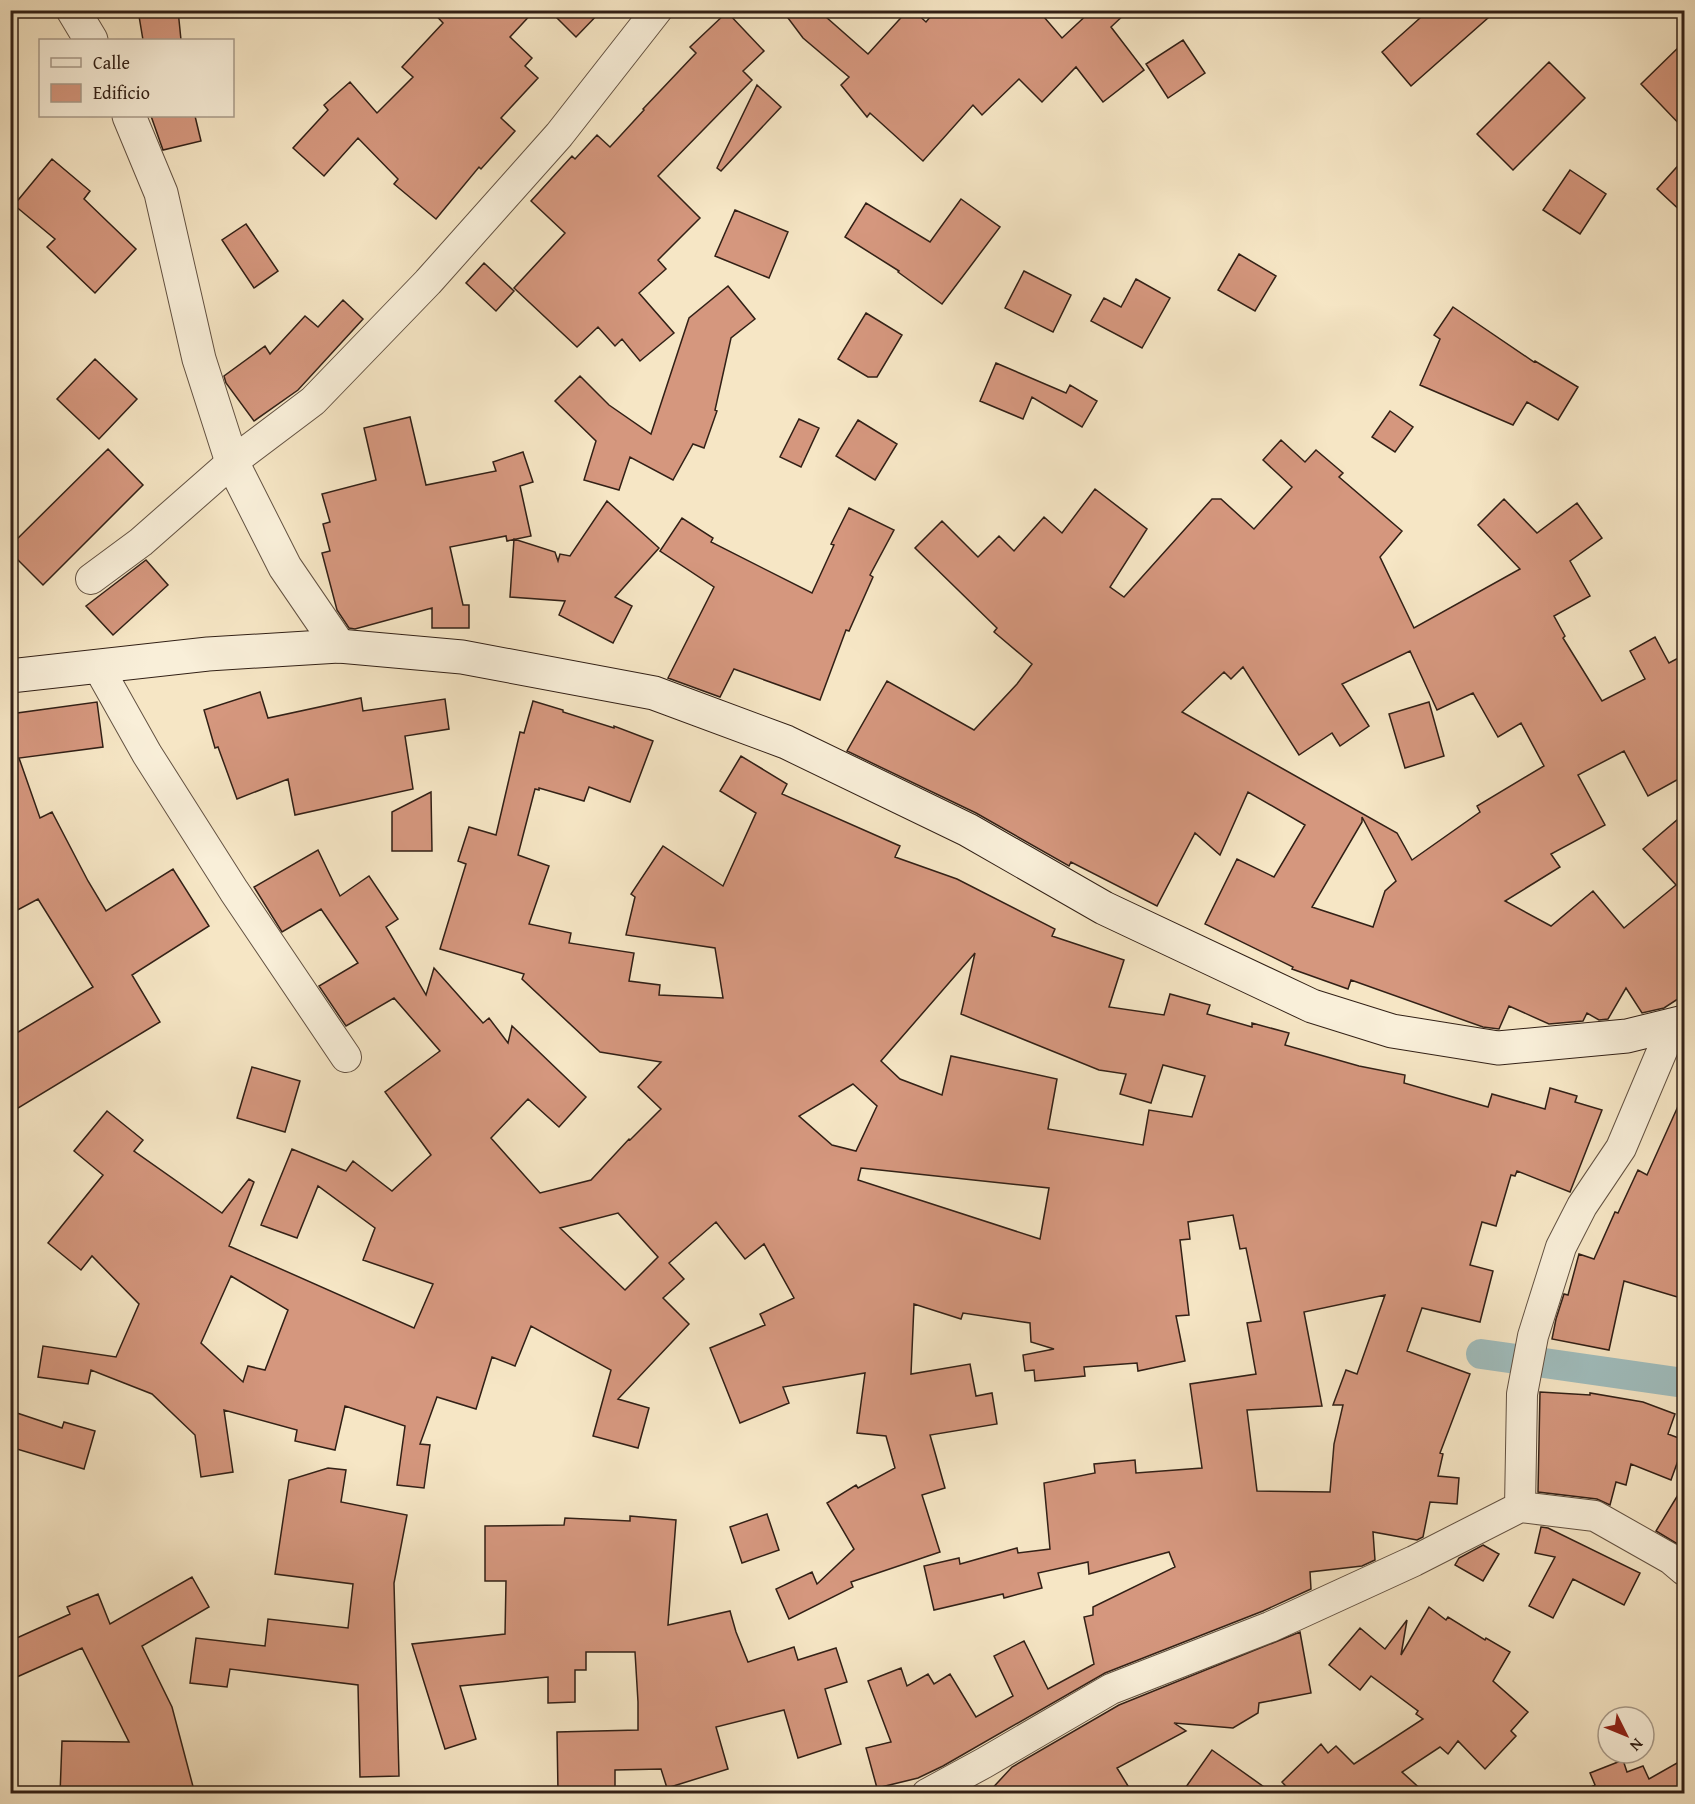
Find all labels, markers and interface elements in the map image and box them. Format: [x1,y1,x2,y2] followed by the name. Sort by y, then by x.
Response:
[39,39,234,117] legend
[93,49,130,76] text: Calle
[93,79,150,106] text: Edificio
[1596,1705,1656,1765] north arrow
[1624,1733,1649,1758] text: N

